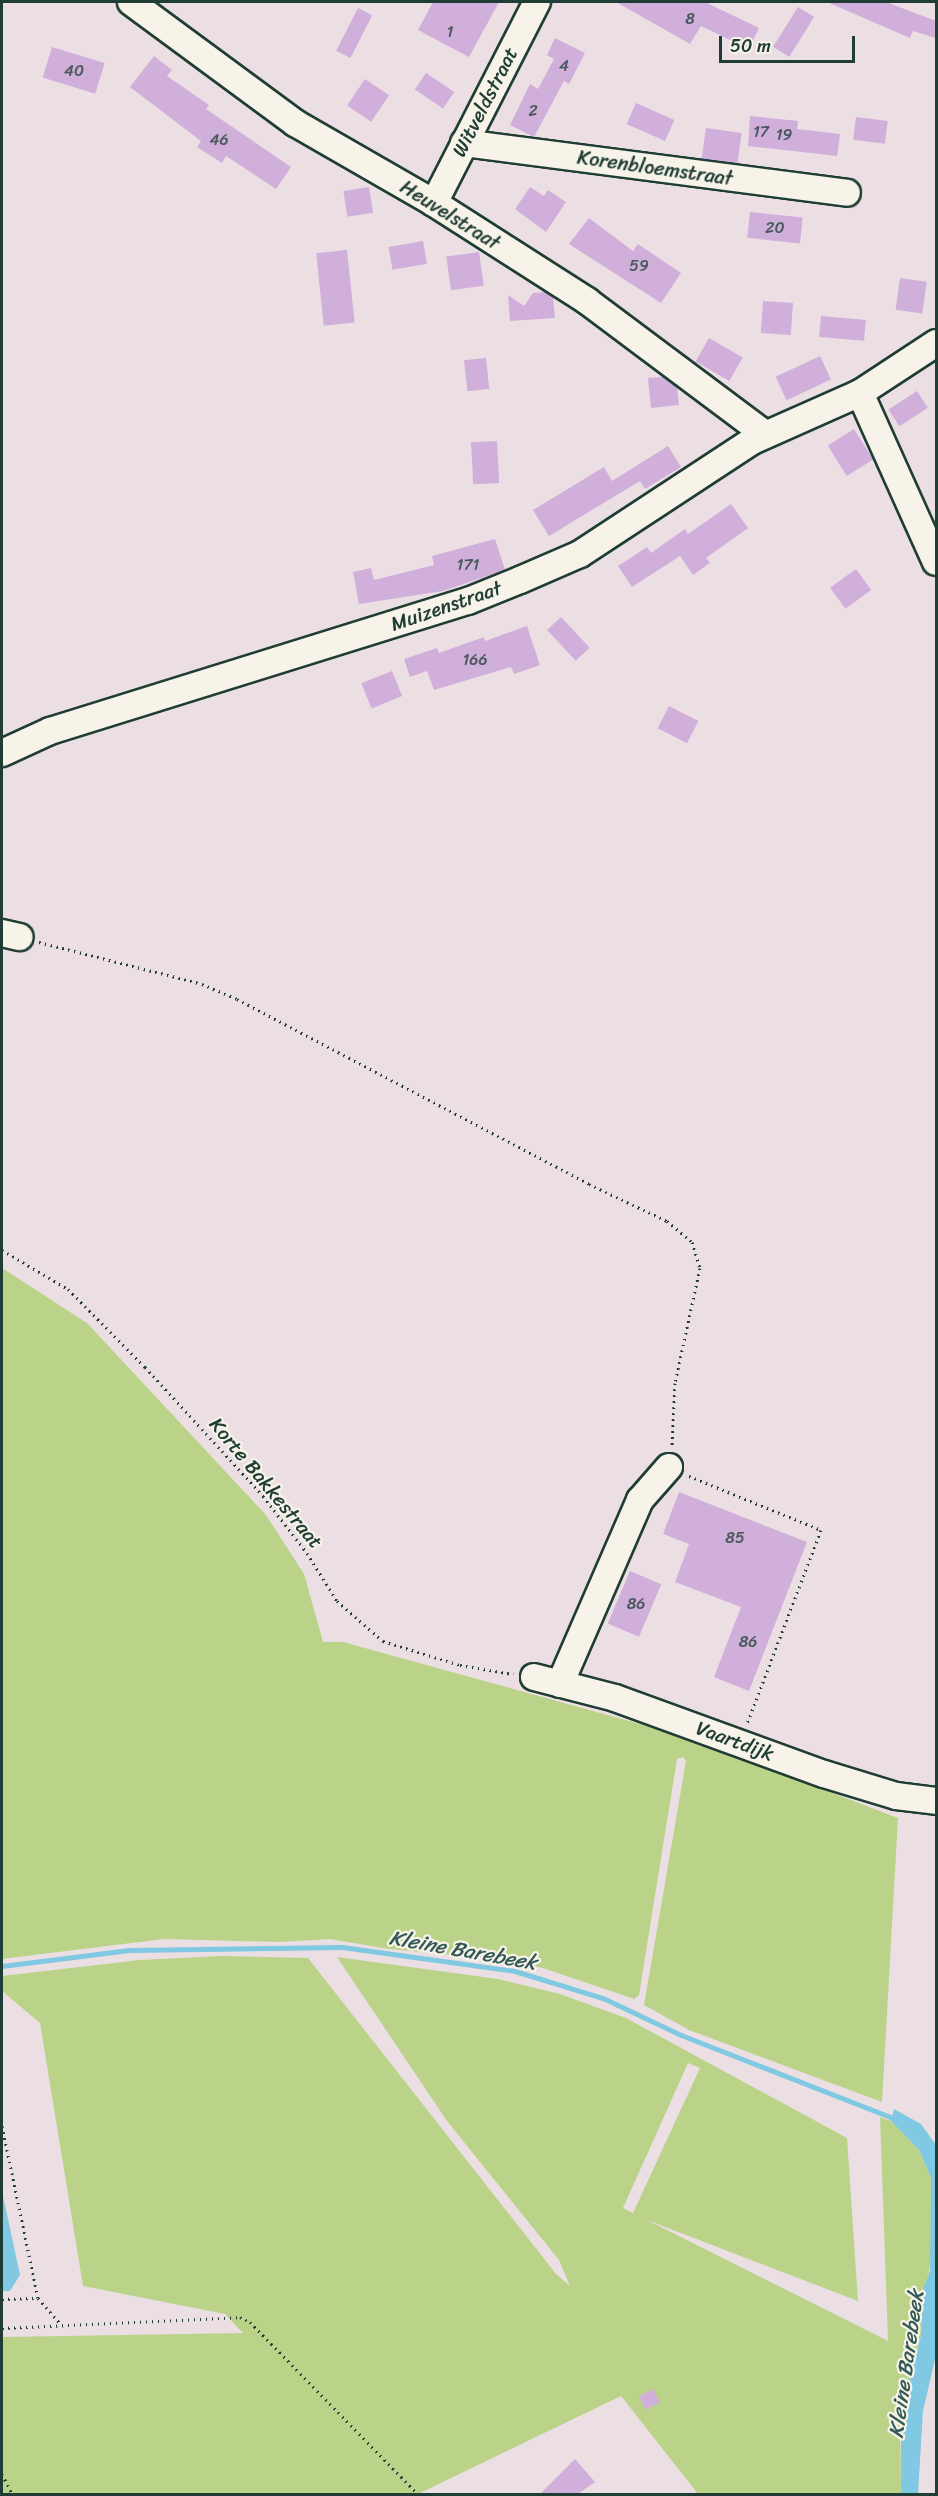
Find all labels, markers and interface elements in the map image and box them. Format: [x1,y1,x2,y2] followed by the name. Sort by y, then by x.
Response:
[685,9,695,29] house number: 8
[447,22,453,42] house number: 1
[722,24,858,62] scale bar
[730,30,771,62] text: 50 m
[447,43,523,161] street label: Witveldstraat
[559,56,569,76] house number: 4
[64,61,84,81] house number: 40
[528,101,538,121] house number: 2
[753,122,769,142] house number: 17
[776,125,792,145] house number: 19
[209,130,229,150] house number: 46
[576,145,734,191] street label: Korenbloemstraat
[396,175,504,255] street label: Heuvelstraat
[765,218,785,238] house number: 20
[629,256,649,276] house number: 59
[457,555,479,575] house number: 171
[387,576,505,636] street label: Muizenstraat
[462,650,488,670] house number: 166
[205,1413,327,1553] street label: Korte Bakkestraat
[725,1528,745,1548] house number: 85
[627,1594,645,1614] house number: 86
[739,1632,757,1652] house number: 86
[693,1716,777,1766] street label: Vaartdijk
[388,1925,538,1975] water label: Kleine Barebeek
[883,2289,929,2439] water label: Kleine Barebeek

